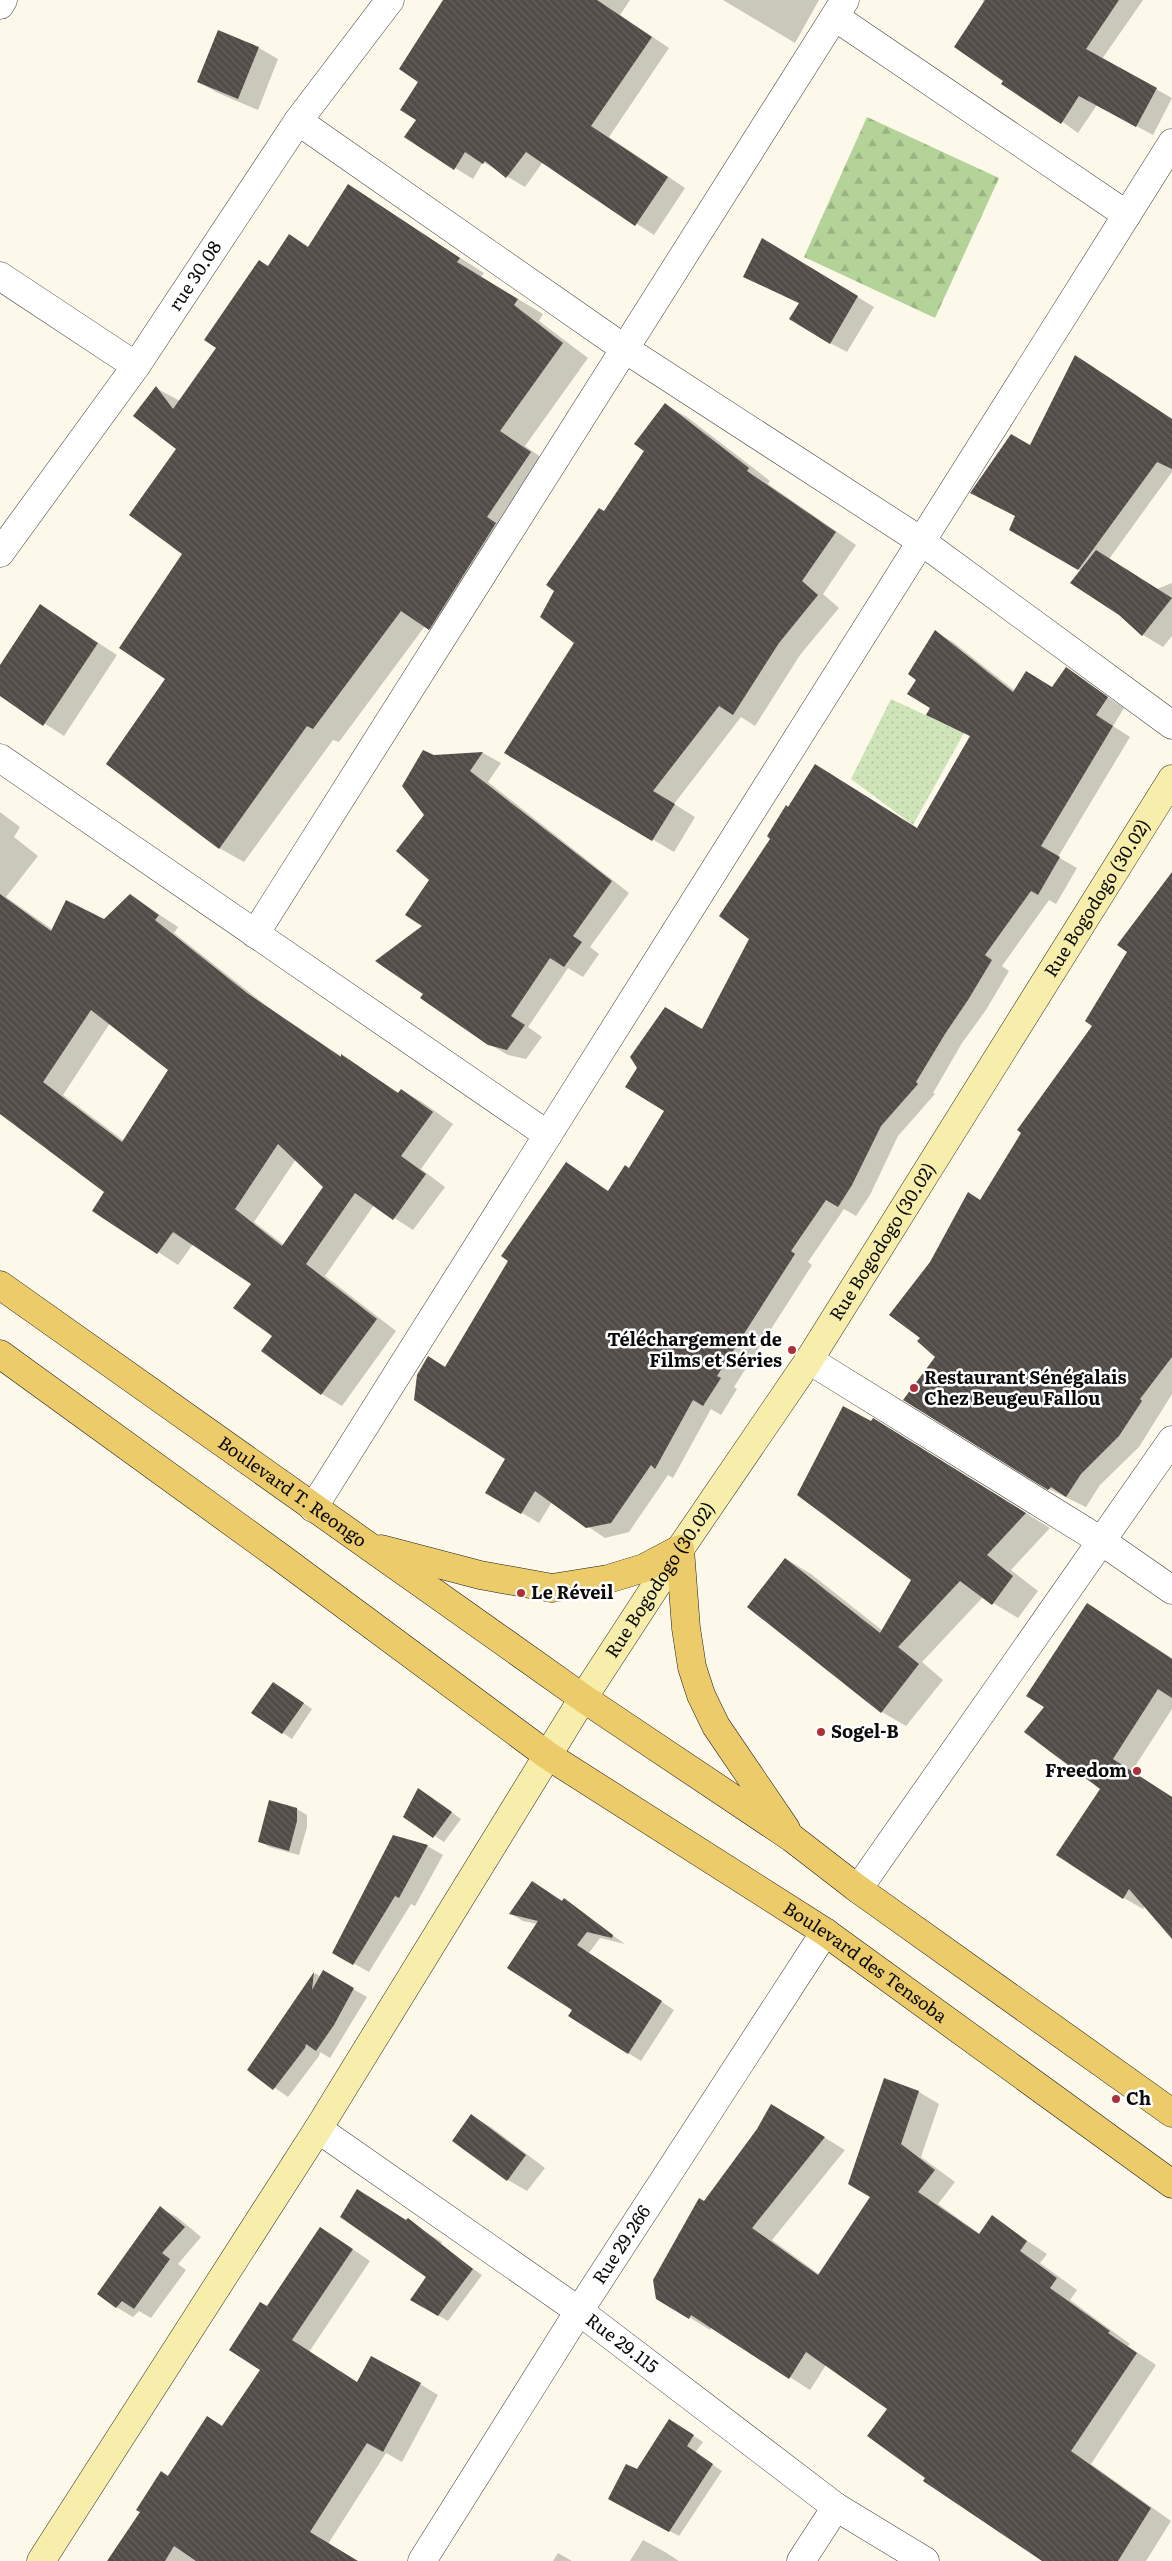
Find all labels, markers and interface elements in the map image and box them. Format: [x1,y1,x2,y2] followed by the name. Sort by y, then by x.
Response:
[161,235,227,316] street label: rue 30.08
[1036,813,1156,982] street label: Rue Bogodogo (30.02)
[822,1157,941,1325] street label: Rue Bogodogo (30.02)
[607,1325,782,1373] place label: Téléchargement de Films et Séries
[786,1344,798,1356] marker: Téléchargement de Films et Séries
[924,1363,1127,1411] place label: Restaurant Sénégalais Chez Beugeu Fallou
[908,1382,920,1394] marker: Restaurant Sénégalais Chez Beugeu Fallou
[213,1429,373,1553] street label: Boulevard T. Reongo
[598,1496,720,1663] street label: Rue Bogodogo (30.02)
[531,1578,614,1605] place label: Le Réveil
[515,1587,527,1599] marker: Le Réveil
[831,1717,899,1744] place label: Sogel-B
[815,1726,827,1738] marker: Sogel-B
[1045,1756,1127,1783] place label: Freedom
[1131,1765,1143,1777] marker: Freedom
[779,1894,954,2029] street label: Boulevard des Tensoba
[1126,2084,1151,2111] place label: Ch
[1110,2093,1122,2105] marker: Ch
[585,2199,657,2289] street label: Rue 29.266
[581,2306,665,2379] street label: Rue 29.115

